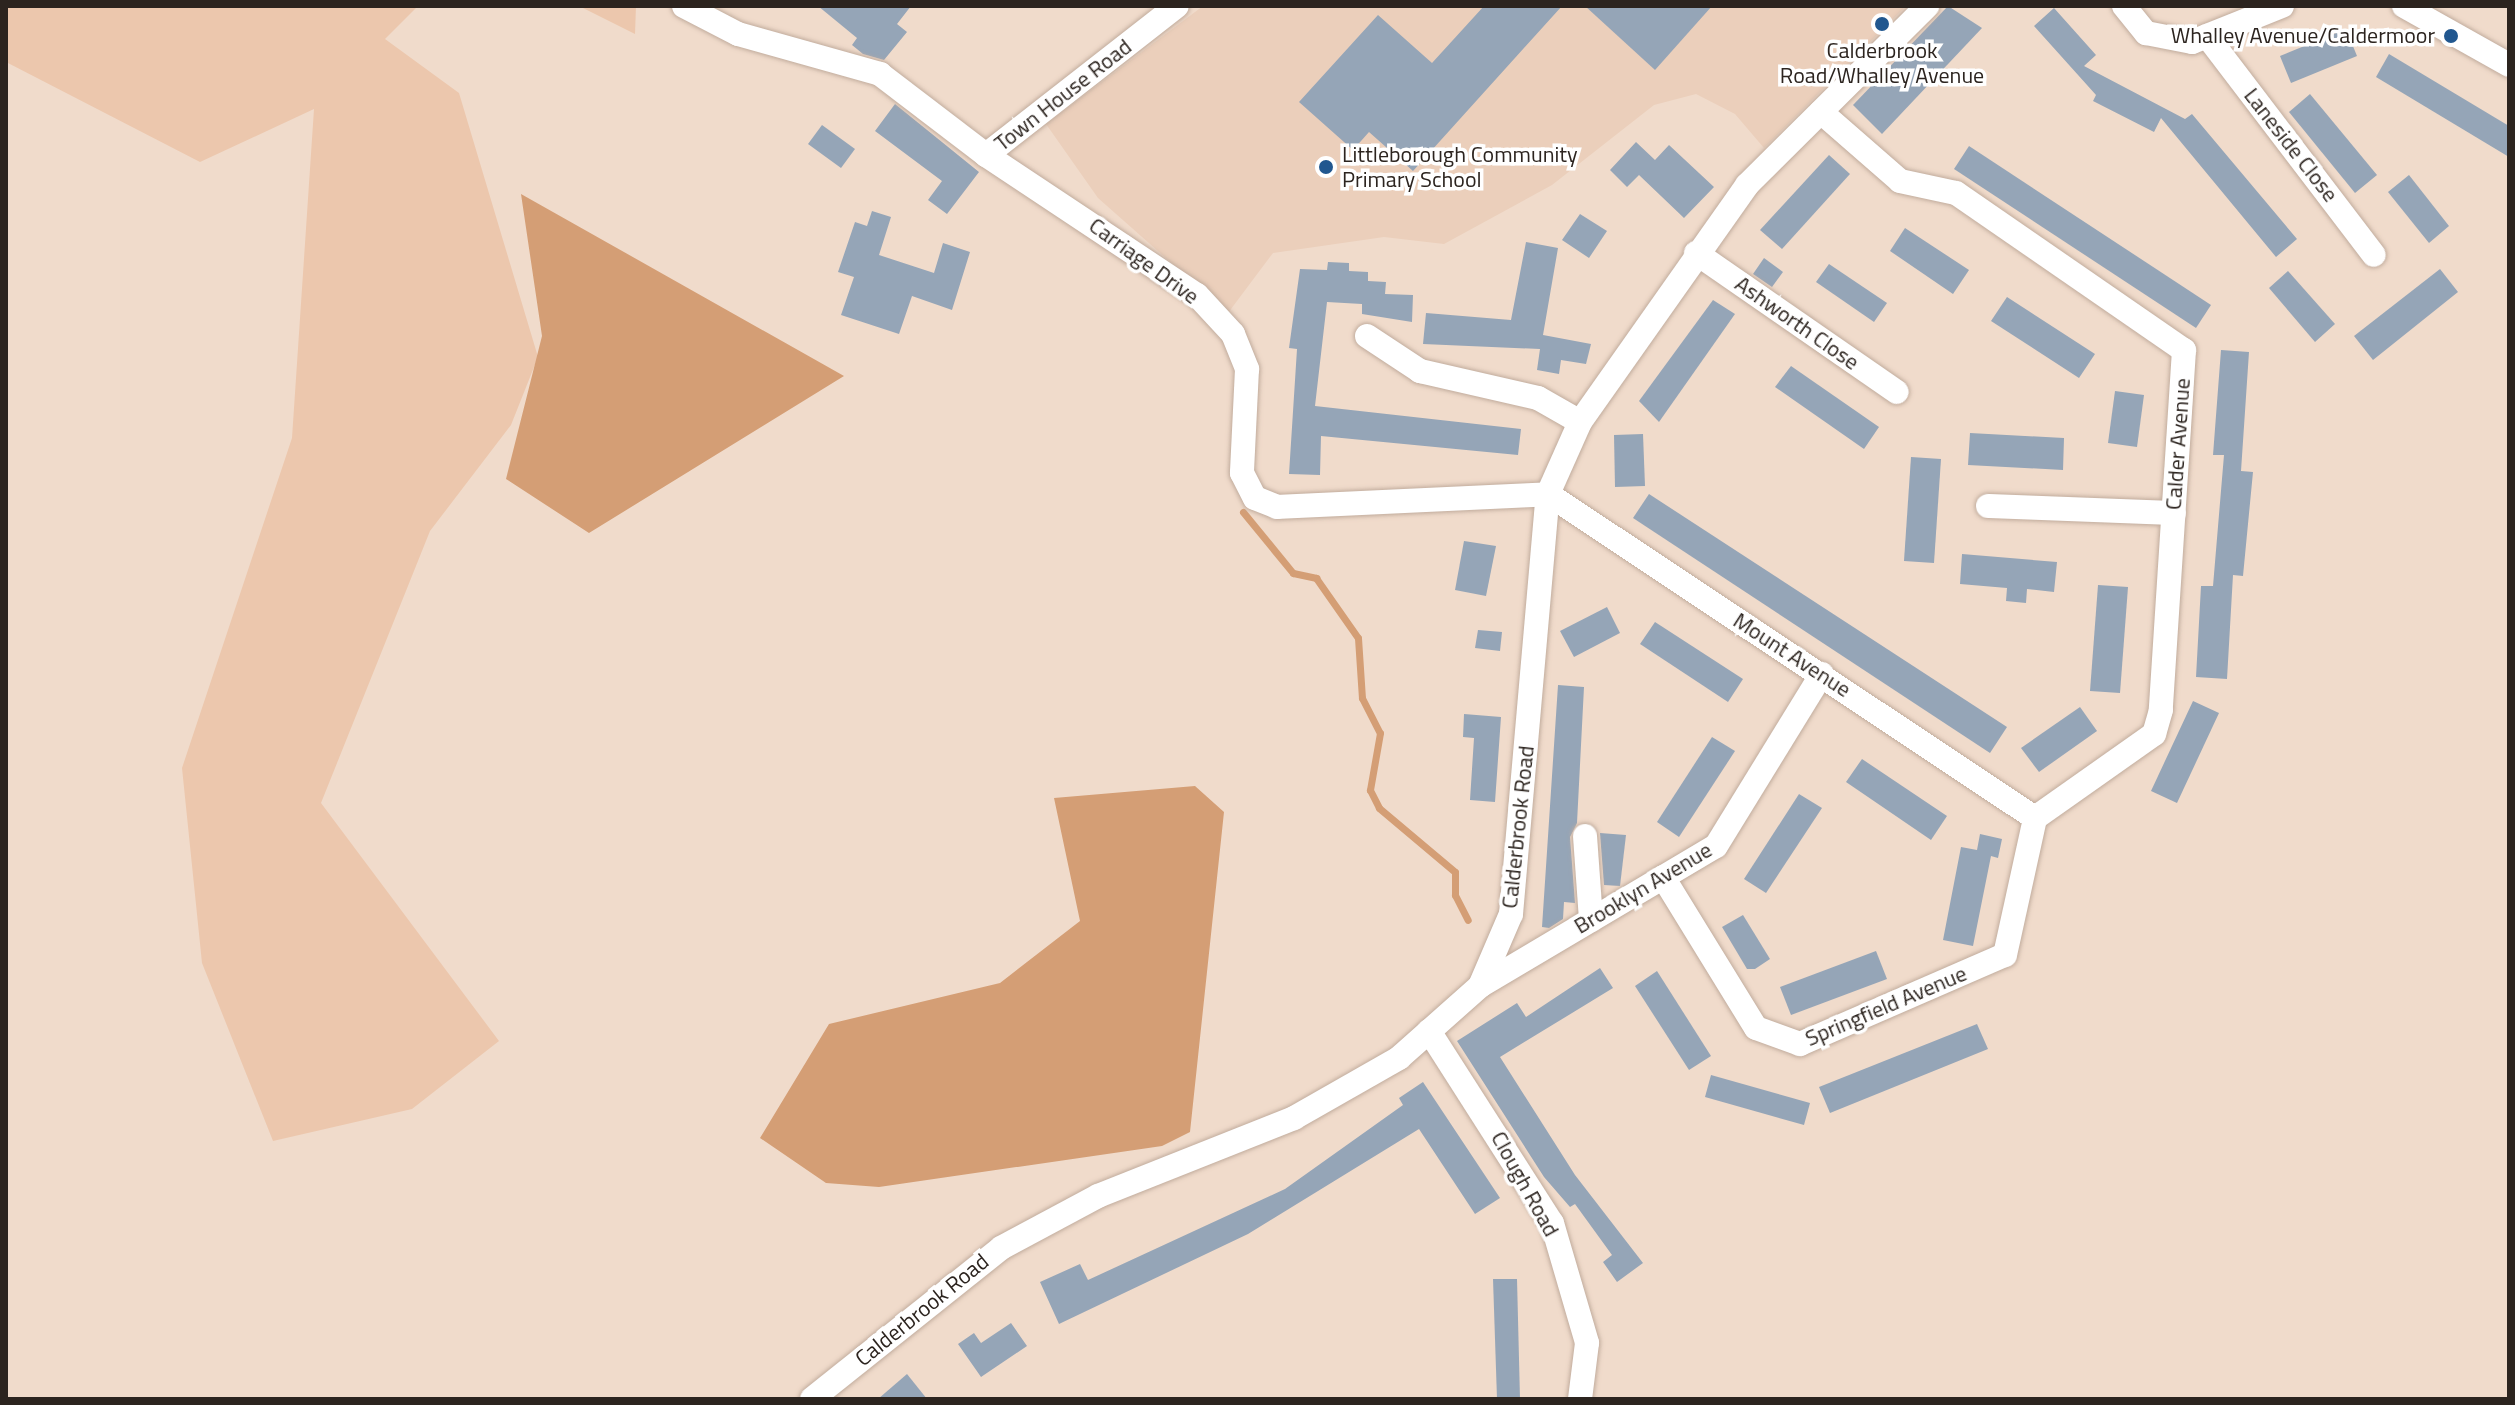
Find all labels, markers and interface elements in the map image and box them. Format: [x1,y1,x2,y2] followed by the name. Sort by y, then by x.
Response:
[1873,15,1891,33] marker: Calderbrook Road/Whalley Avenue
[2171,23,2435,49] place label: Whalley Avenue/Caldermoor
[2442,27,2460,45] marker: Whalley Avenue/Caldermoor
[989,33,1137,157] street label: Town House Road
[1780,37,1984,88] place label: Calderbrook Road/Whalley Avenue
[2238,83,2344,207] street label: Laneside Close
[1342,141,1578,192] place label: Littleborough Community Primary School
[1317,158,1335,176] marker: Littleborough Community Primary School
[1084,212,1204,310] street label: Carriage Drive
[1730,271,1864,375] street label: Ashworth Close
[2160,377,2196,511] street label: Calder Avenue
[1728,607,1856,703] street label: Mount Avenue
[1496,744,1540,910] street label: Calderbrook Road
[1569,837,1717,939] street label: Brooklyn Avenue
[1801,960,1971,1052] street label: Springfield Avenue
[1485,1127,1565,1241] street label: Clough Road
[850,1248,994,1372] street label: Calderbrook Road

